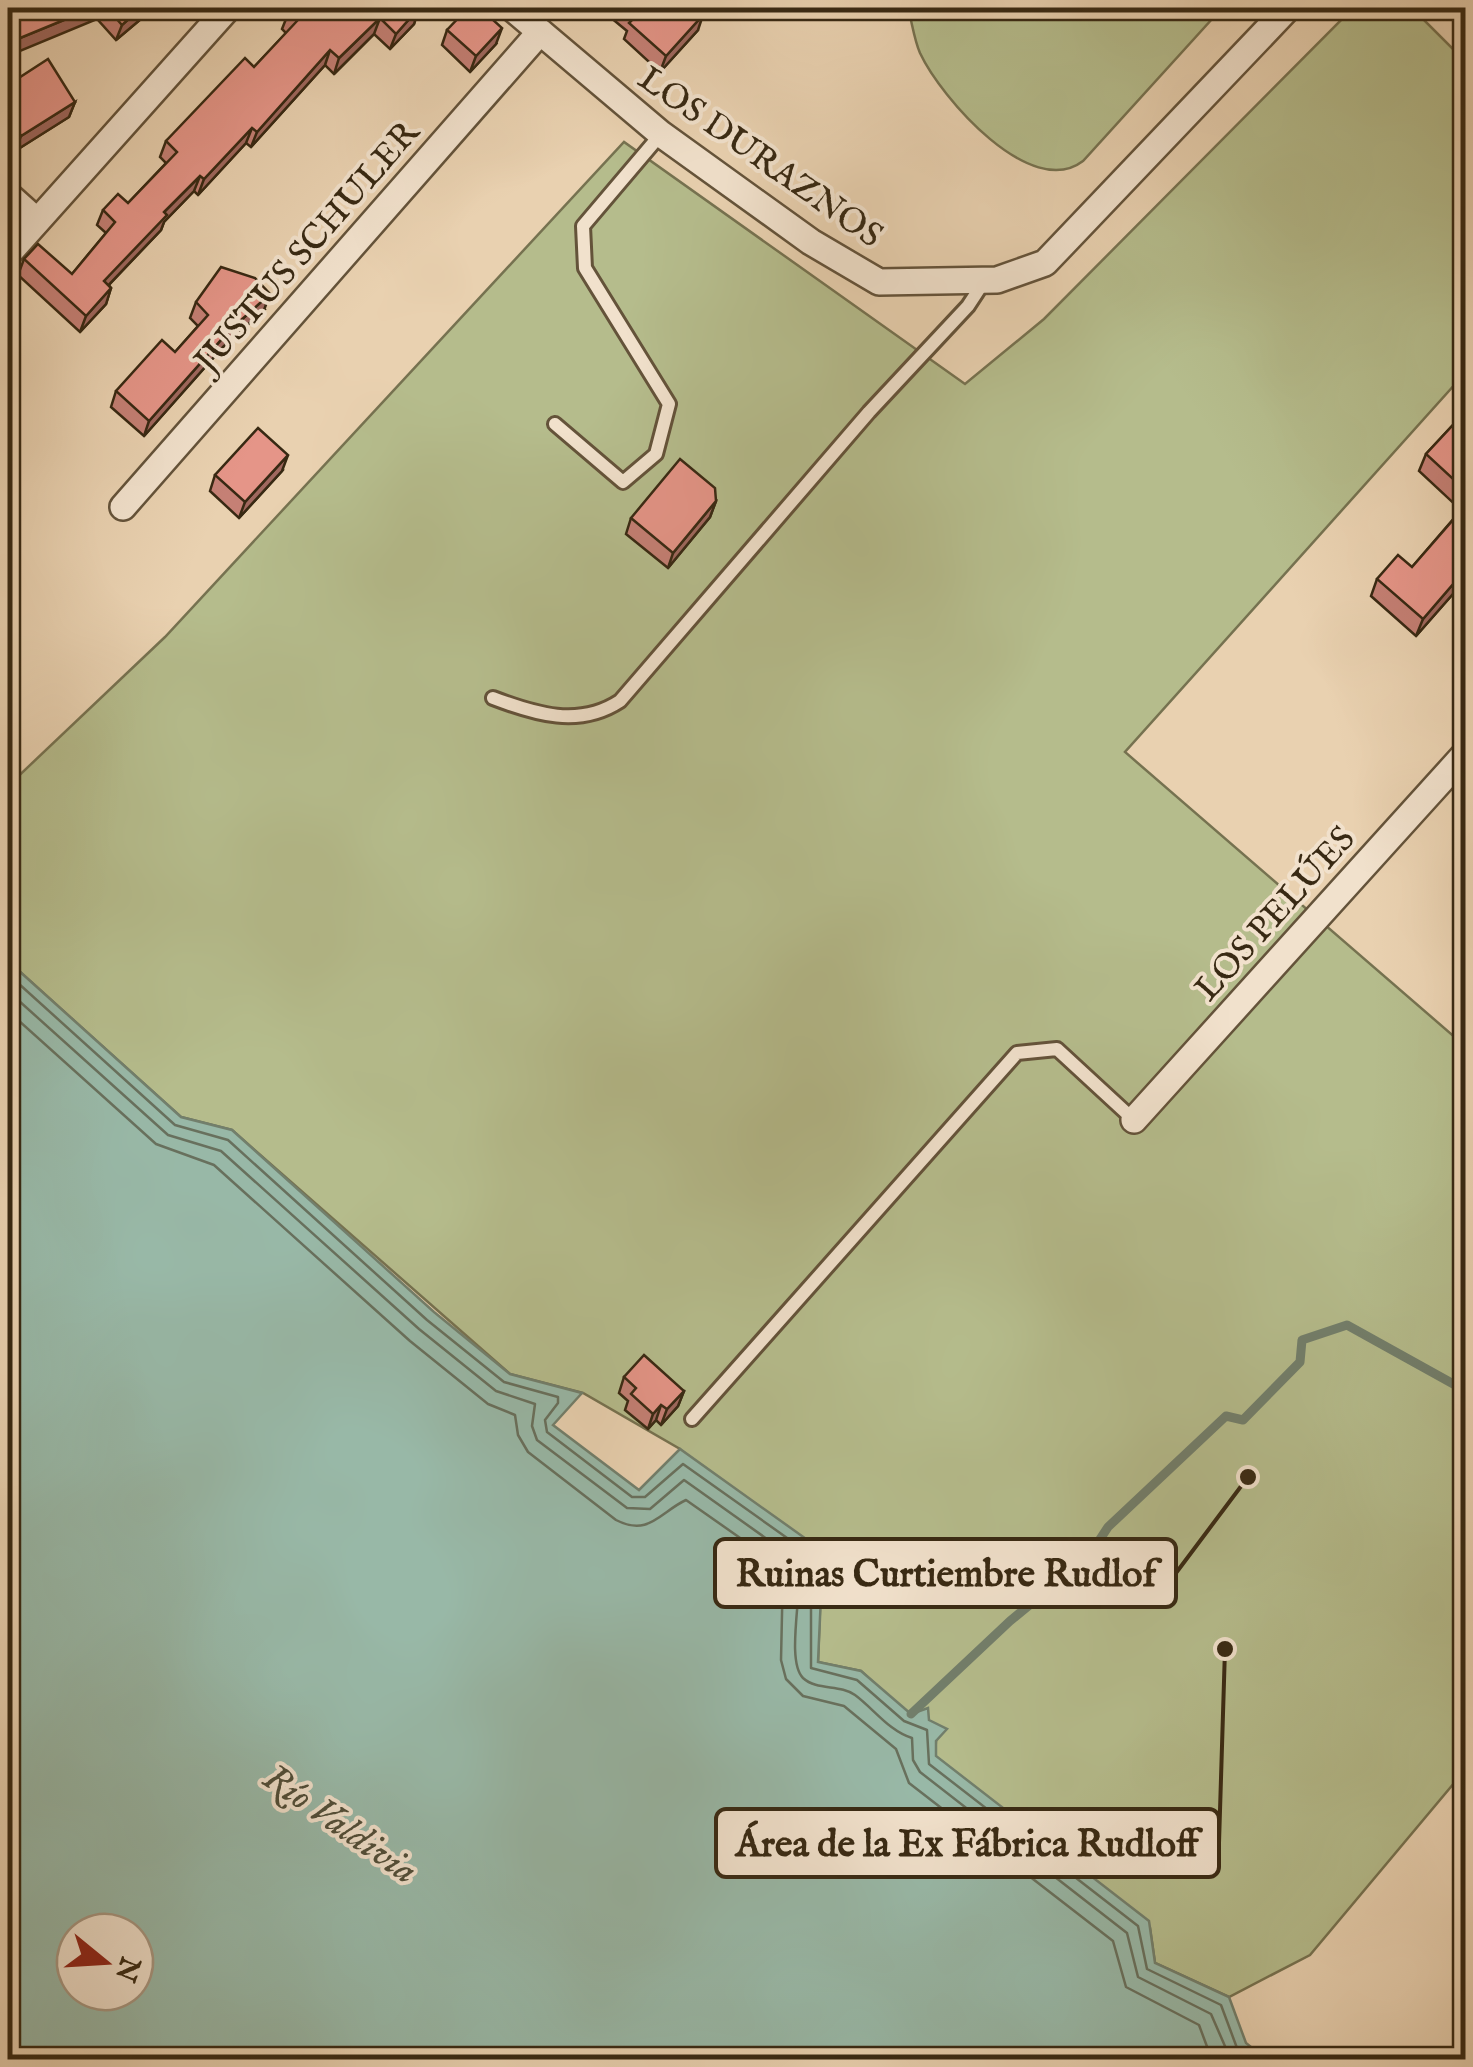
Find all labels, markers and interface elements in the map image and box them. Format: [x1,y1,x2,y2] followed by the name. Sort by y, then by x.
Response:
[629,57,891,259] street label: LOS DURAZNOS
[183,111,431,386] street label: JUSTUS SCHULER
[1184,817,1366,1011] street label: LOS PELÚES
[715,1539,1176,1607] callout: Ruinas Curtiembre Rudlof
[736,1552,1162,1600] text: Ruinas Curtiembre Rudlof
[253,1755,426,1896] water label: Río Valdivia
[716,1809,1219,1877] callout: Área de la Ex Fábrica Rudloff
[733,1820,1203,1870] text: Área de la Ex Fábrica Rudloff
[55,1912,155,2012] north arrow
[106,1951,147,1986] text: N

